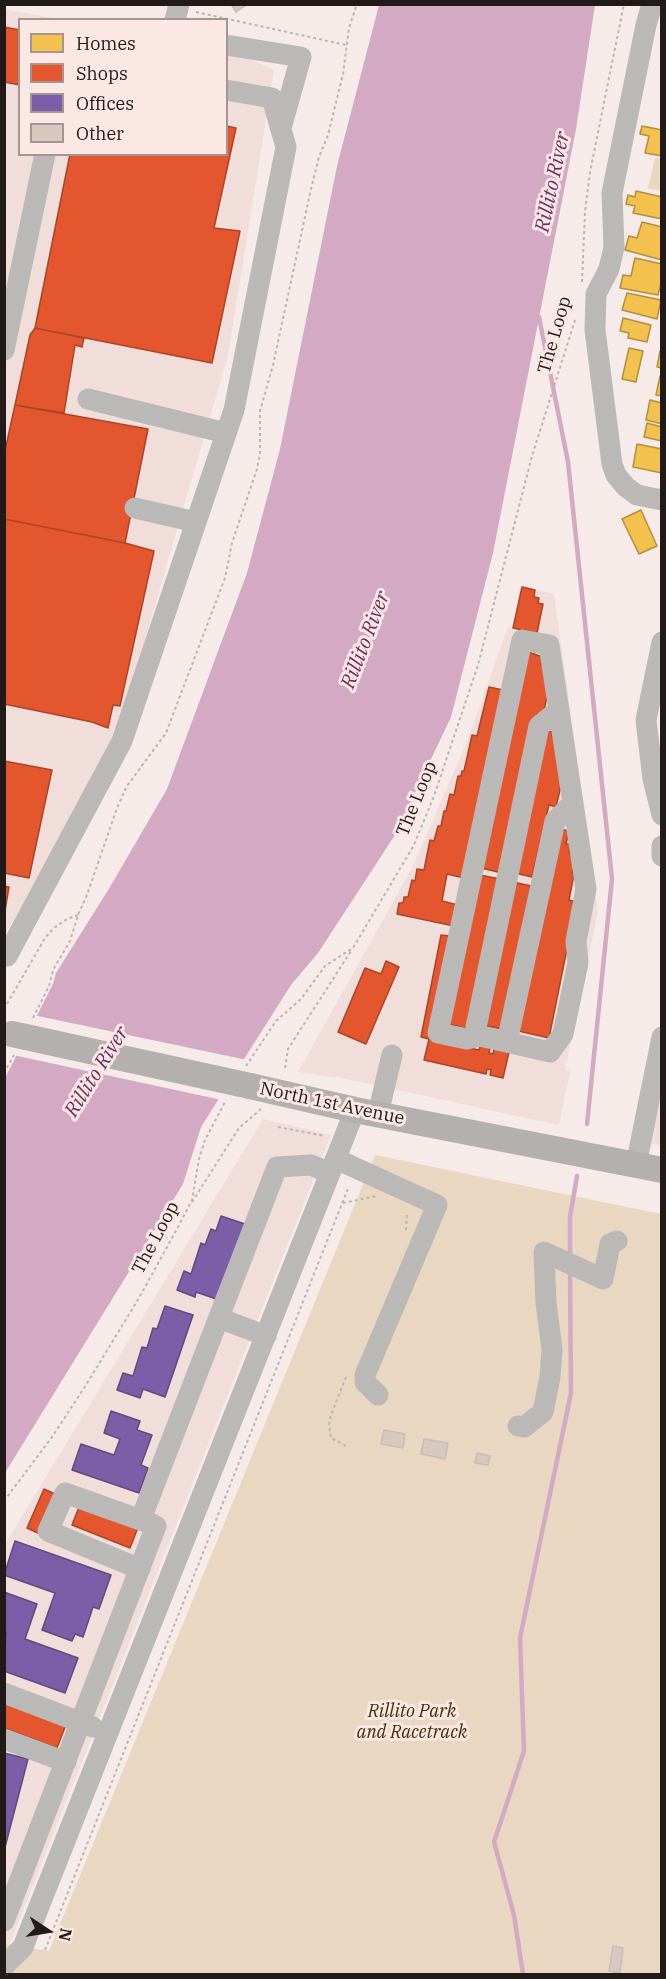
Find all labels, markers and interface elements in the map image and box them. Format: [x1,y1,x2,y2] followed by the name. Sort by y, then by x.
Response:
[18,18,228,156] legend
[76,32,136,55] text: Homes
[76,62,128,85] text: Shops
[76,92,134,115] text: Offices
[76,122,124,145] text: Other
[531,130,575,234] water label: Rillito River
[534,294,576,376] street label: The Loop
[337,588,395,692] water label: Rillito River
[392,758,442,840] street label: The Loop
[60,1022,134,1122] water label: Rillito River
[258,1078,406,1130] street label: North 1st Avenue
[128,1198,184,1278] street label: The Loop
[357,1701,467,1744] park label: Rillito Park and Racetrack
[18,1901,78,1961] north arrow
[55,1926,77,1943] text: N

